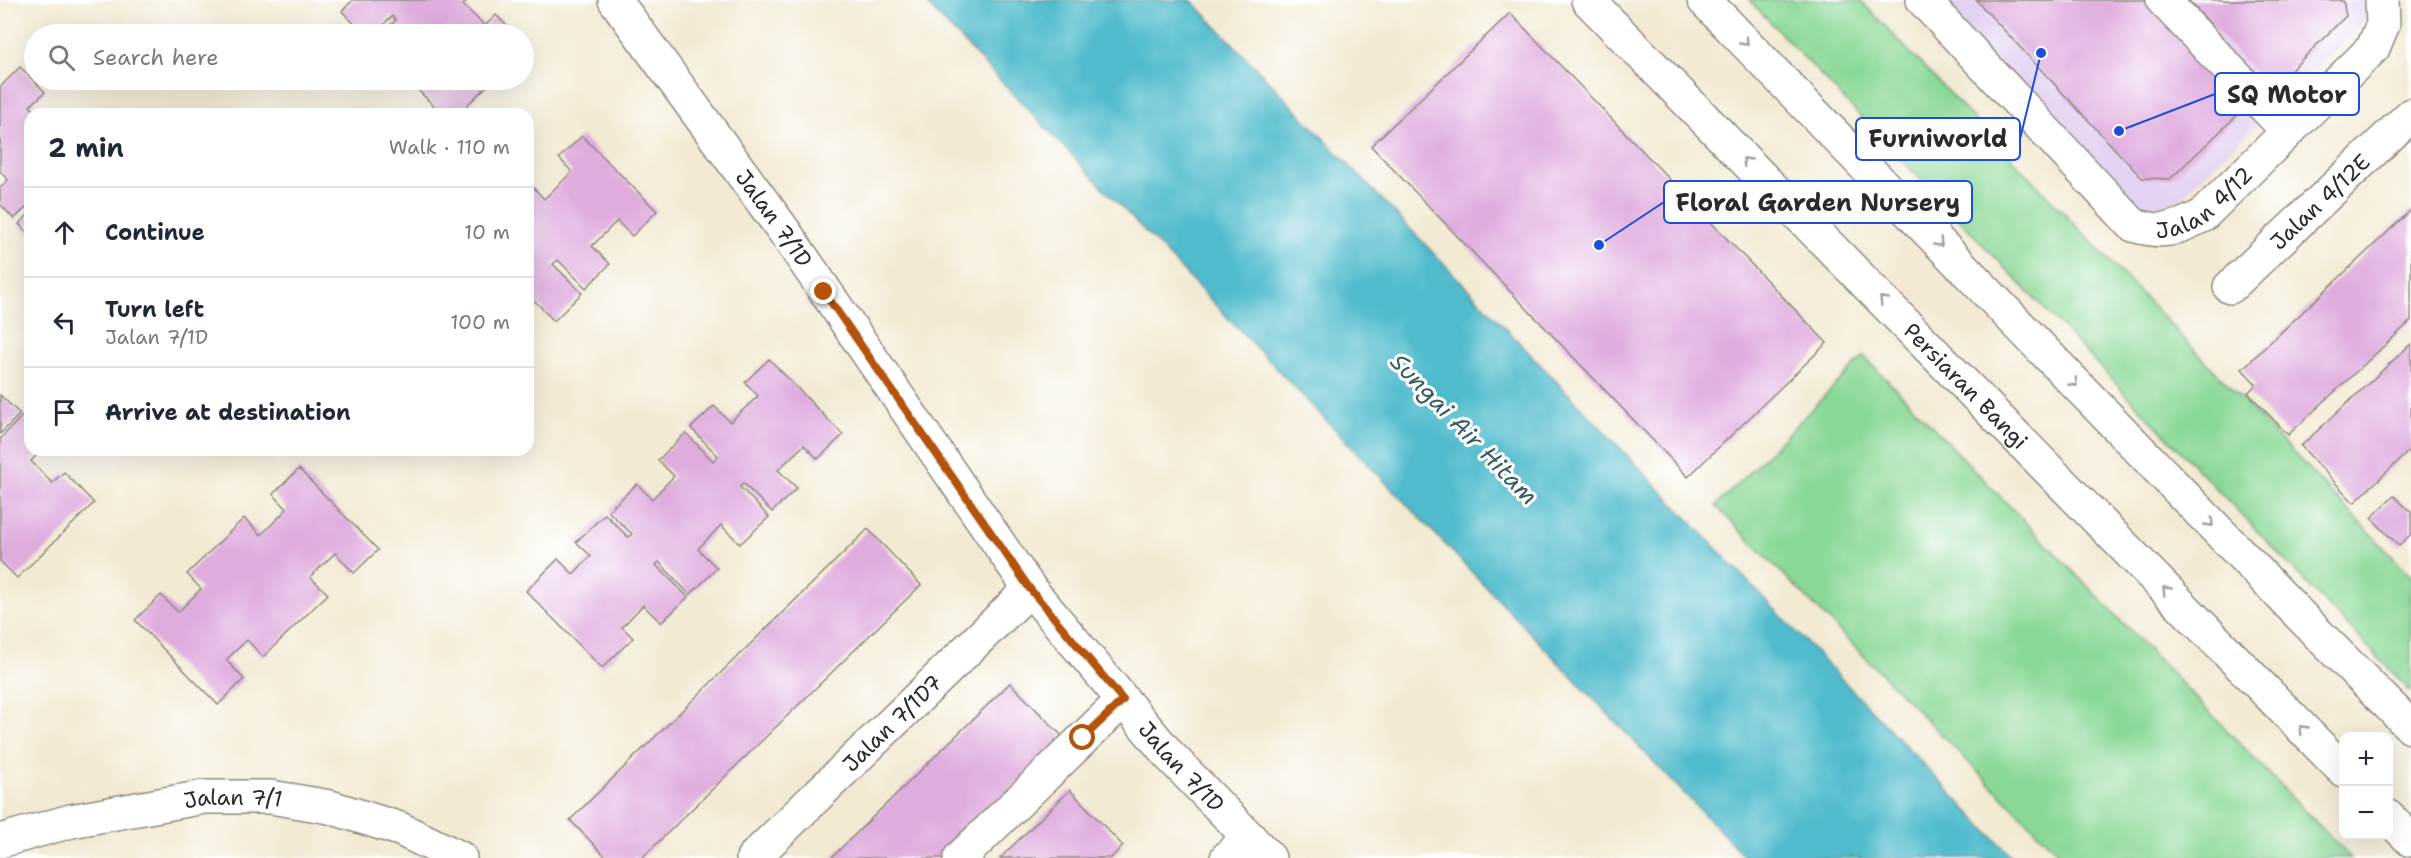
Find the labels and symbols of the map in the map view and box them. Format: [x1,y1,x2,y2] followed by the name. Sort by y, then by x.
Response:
[1737,35,1748,46] one-way arrow
[2215,73,2359,115] callout: SQ Motor
[2227,79,2347,111] text: SQ Motor
[1856,118,2020,160] callout: Furniworld
[1868,123,2008,155] text: Furniworld
[2264,148,2376,256] street label: Jalan 4/12E
[1742,158,1753,168] one-way arrow
[2155,160,2259,245] street label: Jalan 4/12
[729,164,819,273] street label: Jalan 7/1D
[1664,181,1972,223] callout: Floral Garden Nursery
[1676,187,1960,219] text: Floral Garden Nursery
[1931,235,1942,246] one-way arrow
[810,278,836,304] route end
[1879,297,1890,308] one-way arrow
[1897,317,2034,455] street label: Persiaran Bangi
[1383,346,1545,512] water label: Sungai Air Hitam
[2067,375,2078,386] one-way arrow
[2203,516,2214,526] one-way arrow
[2162,586,2173,596] one-way arrow
[836,668,949,778] street label: Jalan 7/1D7
[1132,715,1230,818] street label: Jalan 7/1D
[1069,724,1095,750] route start
[2299,725,2310,736] one-way arrow
[181,782,285,815] street label: Jalan 7/1

